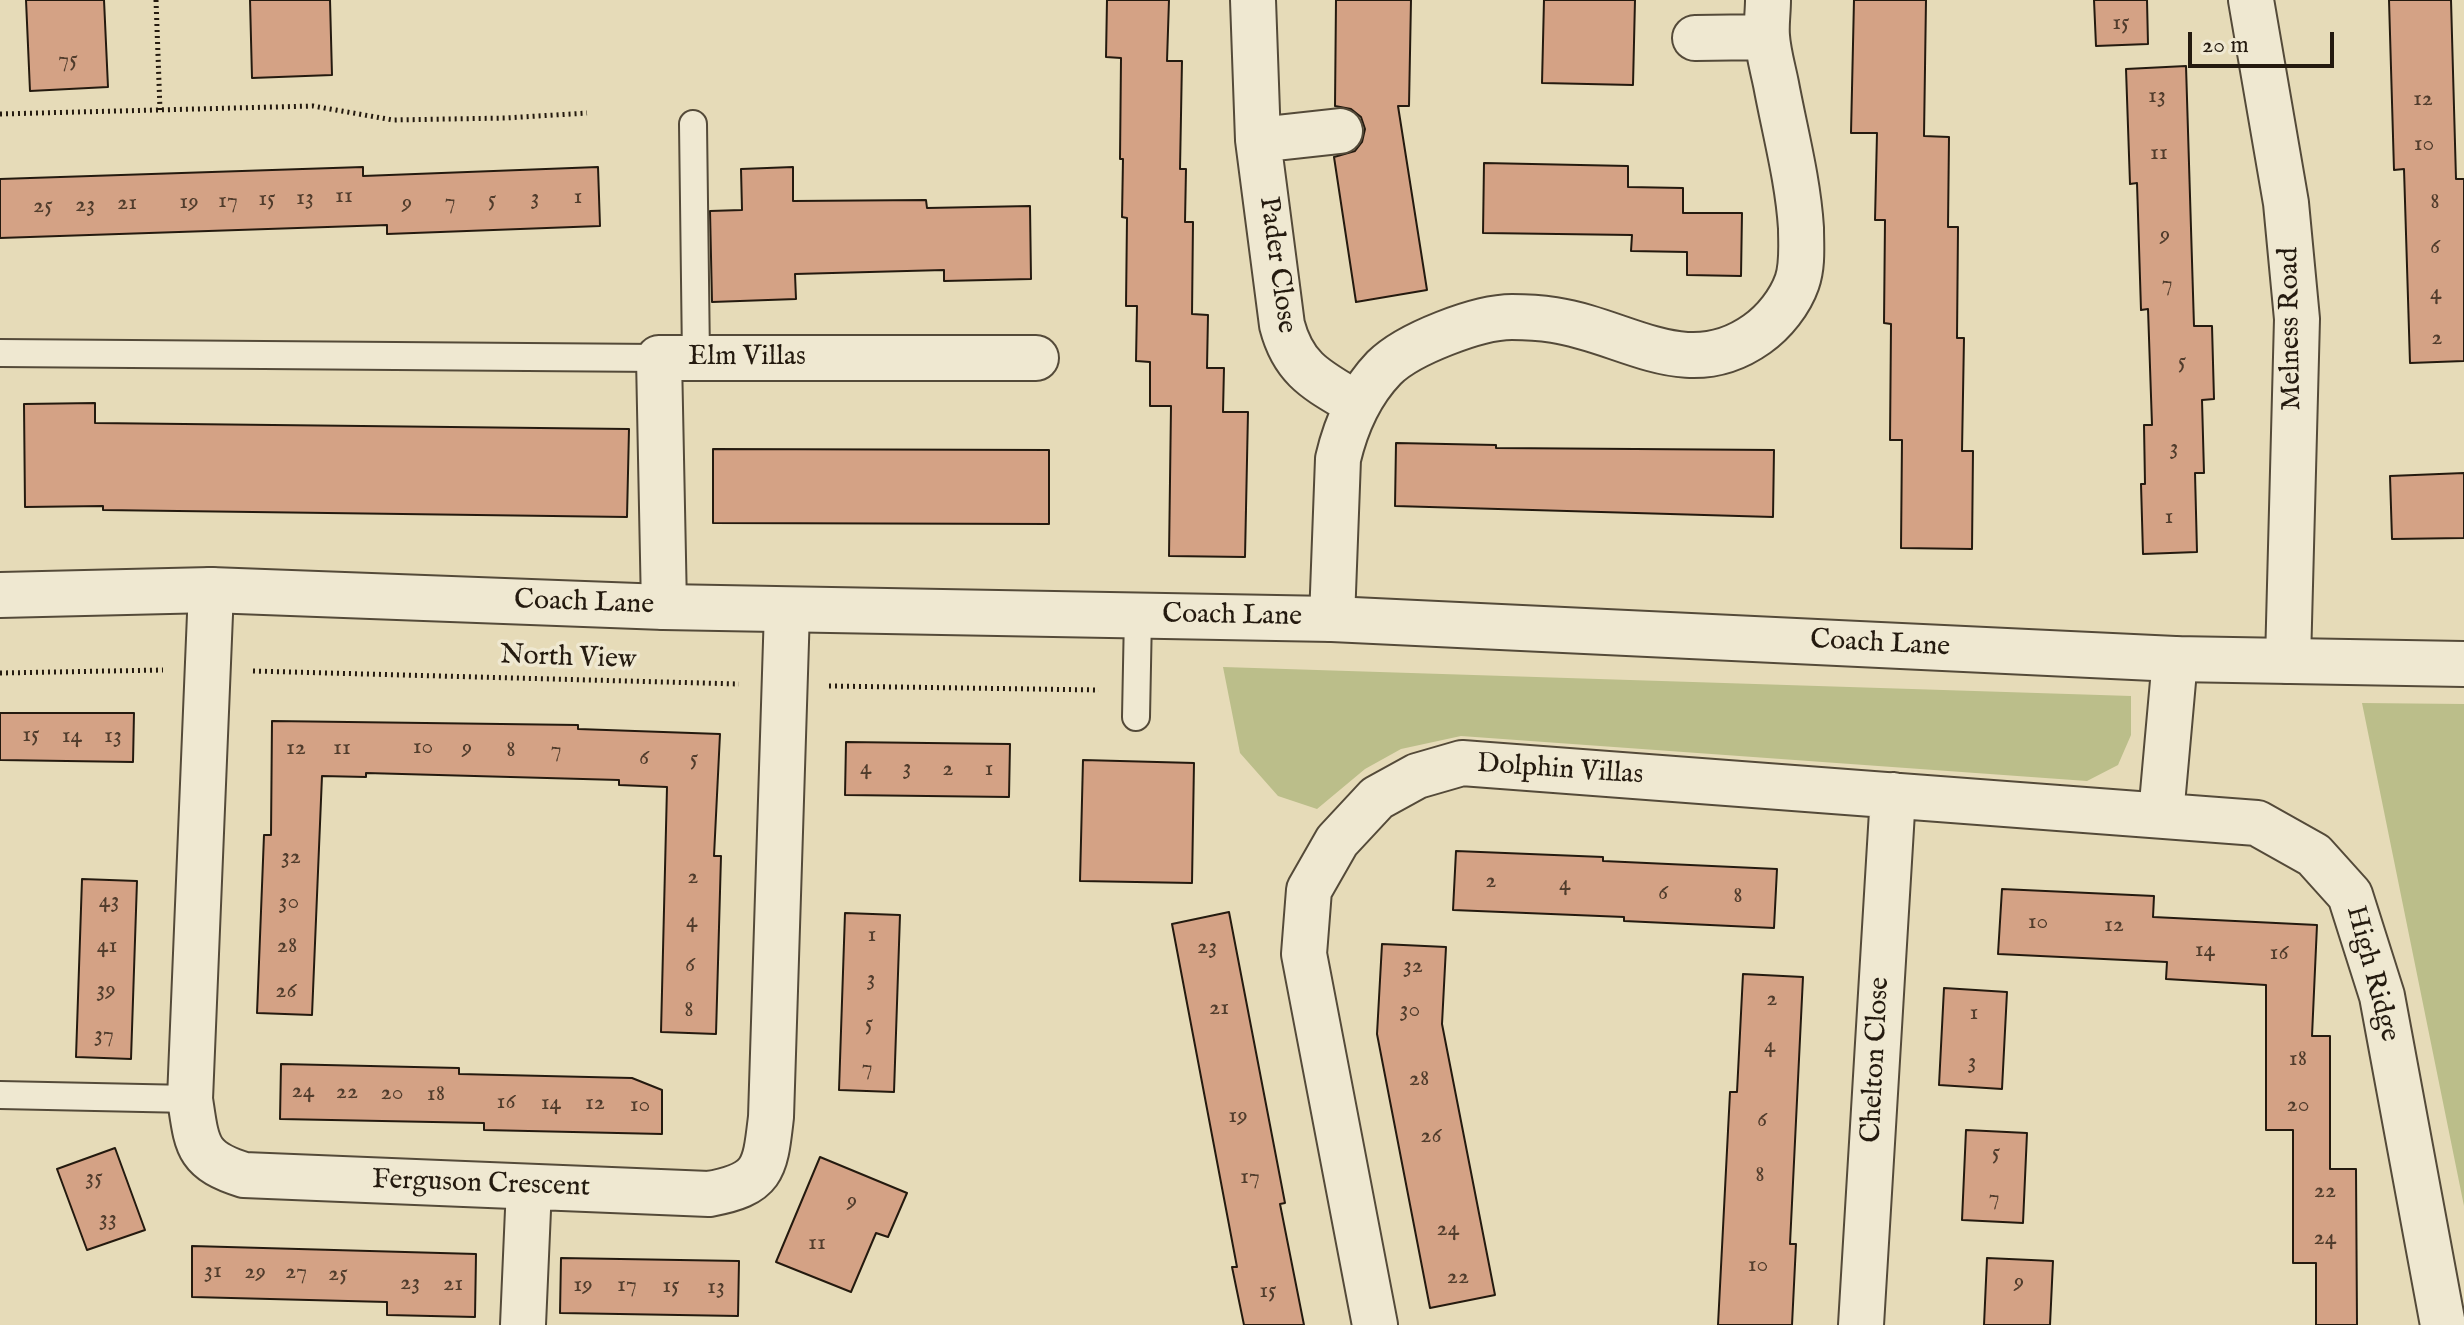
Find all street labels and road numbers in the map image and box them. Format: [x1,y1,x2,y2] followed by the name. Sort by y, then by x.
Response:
[1250,195,1302,335] street label: Pader Close
[2274,247,2310,411] street label: Melness Road
[688,341,806,375] street label: Elm Villas
[513,585,655,623] street label: Coach Lane
[1162,599,1302,635] street label: Coach Lane
[1809,625,1951,665] street label: Coach Lane
[499,640,637,678] street label: North View
[1476,748,1644,794] street label: Dolphin Villas
[2337,902,2405,1046] street label: High Ridge
[1856,976,1898,1144] street label: Chelton Close
[371,1164,591,1206] street label: Ferguson Crescent

